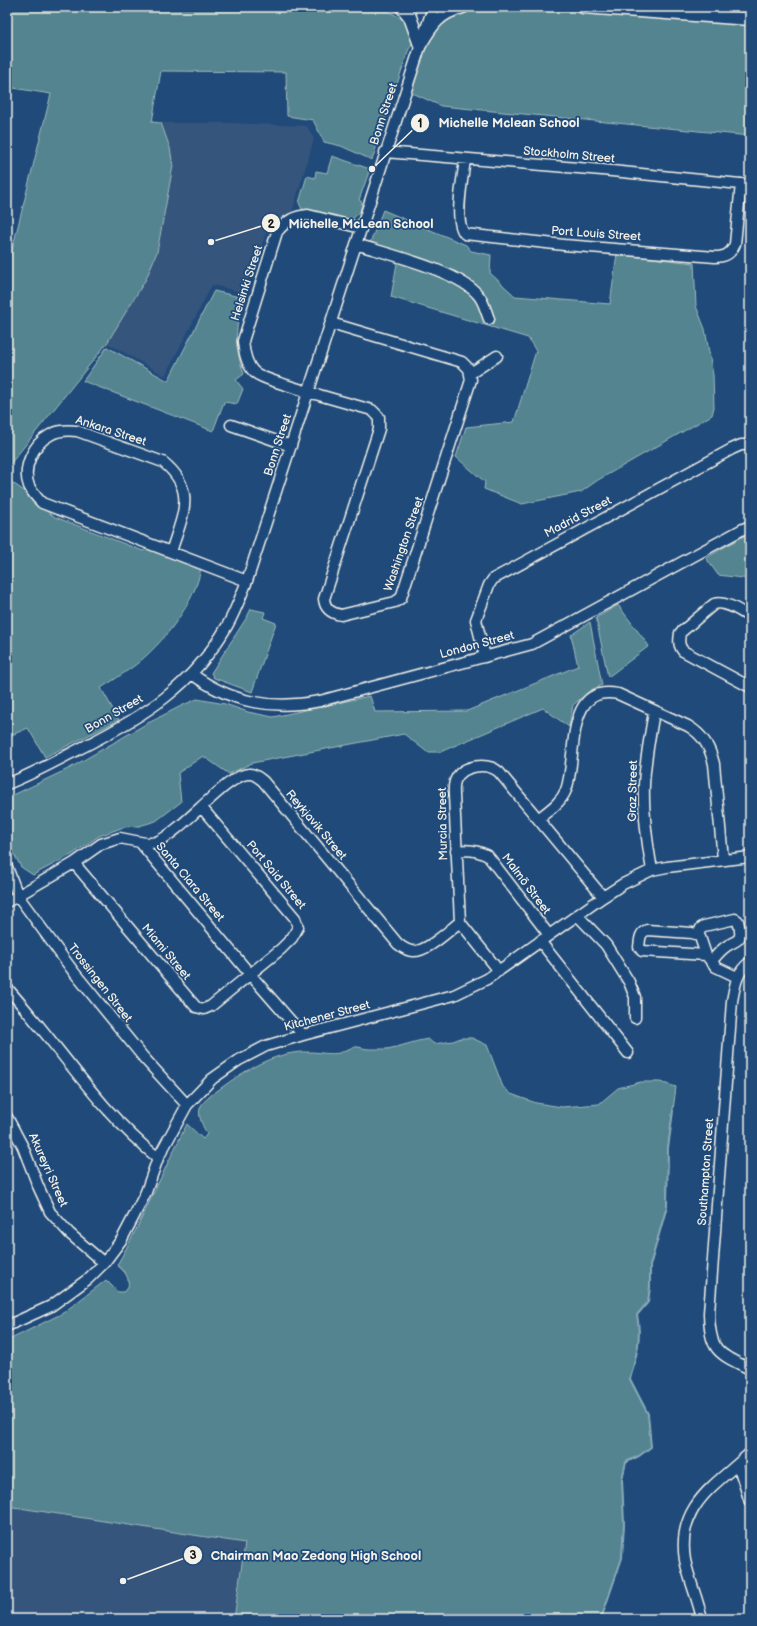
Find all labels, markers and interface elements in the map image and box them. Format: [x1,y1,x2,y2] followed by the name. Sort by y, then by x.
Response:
[367,81,401,147] street label: Bonn Street
[410,110,587,135] callout: Michelle Mclean School
[438,115,580,131] text: Michelle Mclean School
[417,116,423,131] text: 1
[523,144,616,166] street label: Stockholm Street
[261,211,442,236] callout: Michelle McLean School
[288,216,434,232] text: Michelle McLean School
[267,217,275,232] text: 2
[551,223,642,245] street label: Port Louis Street
[228,243,266,323] street label: Helsinki Street
[261,412,295,478] street label: Bonn Street
[74,413,149,450] street label: Ankara Street
[542,493,614,541] street label: Madrid Street
[381,494,427,593] street label: Washington Street
[438,628,516,662] street label: London Street
[82,691,146,737] street label: Bonn Street
[625,760,641,822] street label: Graz Street
[282,787,350,863] street label: Reykjavik Street
[435,787,451,861] street label: Murcia Street
[243,838,309,913] street label: Port Said Street
[152,839,228,925] street label: Santa Clara Street
[498,851,554,918] street label: Malmö Street
[138,921,194,983] street label: Miami Street
[65,941,136,1026] street label: Trossingen Street
[282,997,372,1035] street label: Kitchener Street
[695,1118,717,1226] street label: Southampton Street
[25,1131,71,1210] street label: Akureyri Street
[183,1542,430,1567] callout: Chairman Mao Zedong High School
[189,1548,197,1563] text: 3
[211,1548,421,1564] text: Chairman Mao Zedong High School

